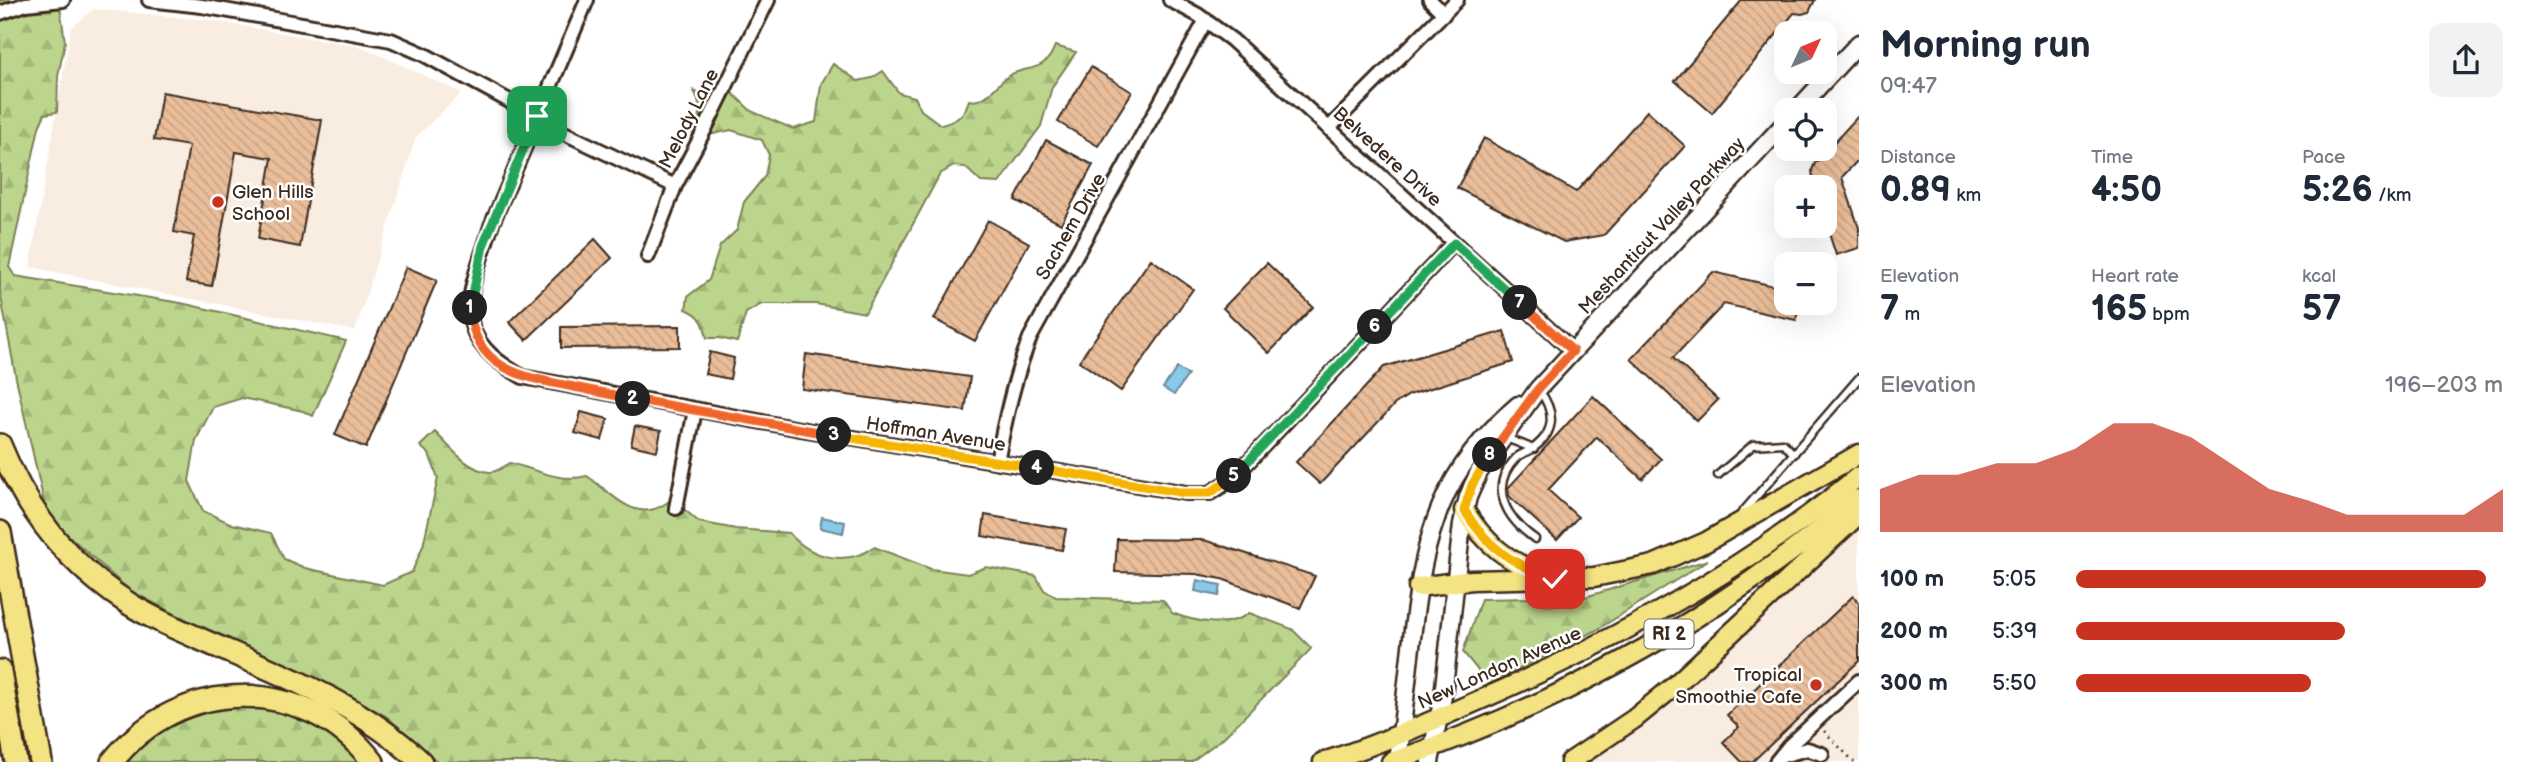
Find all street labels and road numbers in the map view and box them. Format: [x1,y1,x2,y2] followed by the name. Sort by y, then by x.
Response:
[654,65,724,172] street label: Melody Lane
[1328,102,1446,212] street label: Belvedere Drive
[1574,133,1750,319] street label: Meshanticut Valley Parkway
[1031,169,1111,284] street label: Sachem Drive
[864,412,1007,457] street label: Hoffman Avenue
[1644,620,1694,648] road number: RI 2
[1414,622,1585,715] street label: New London Avenue

